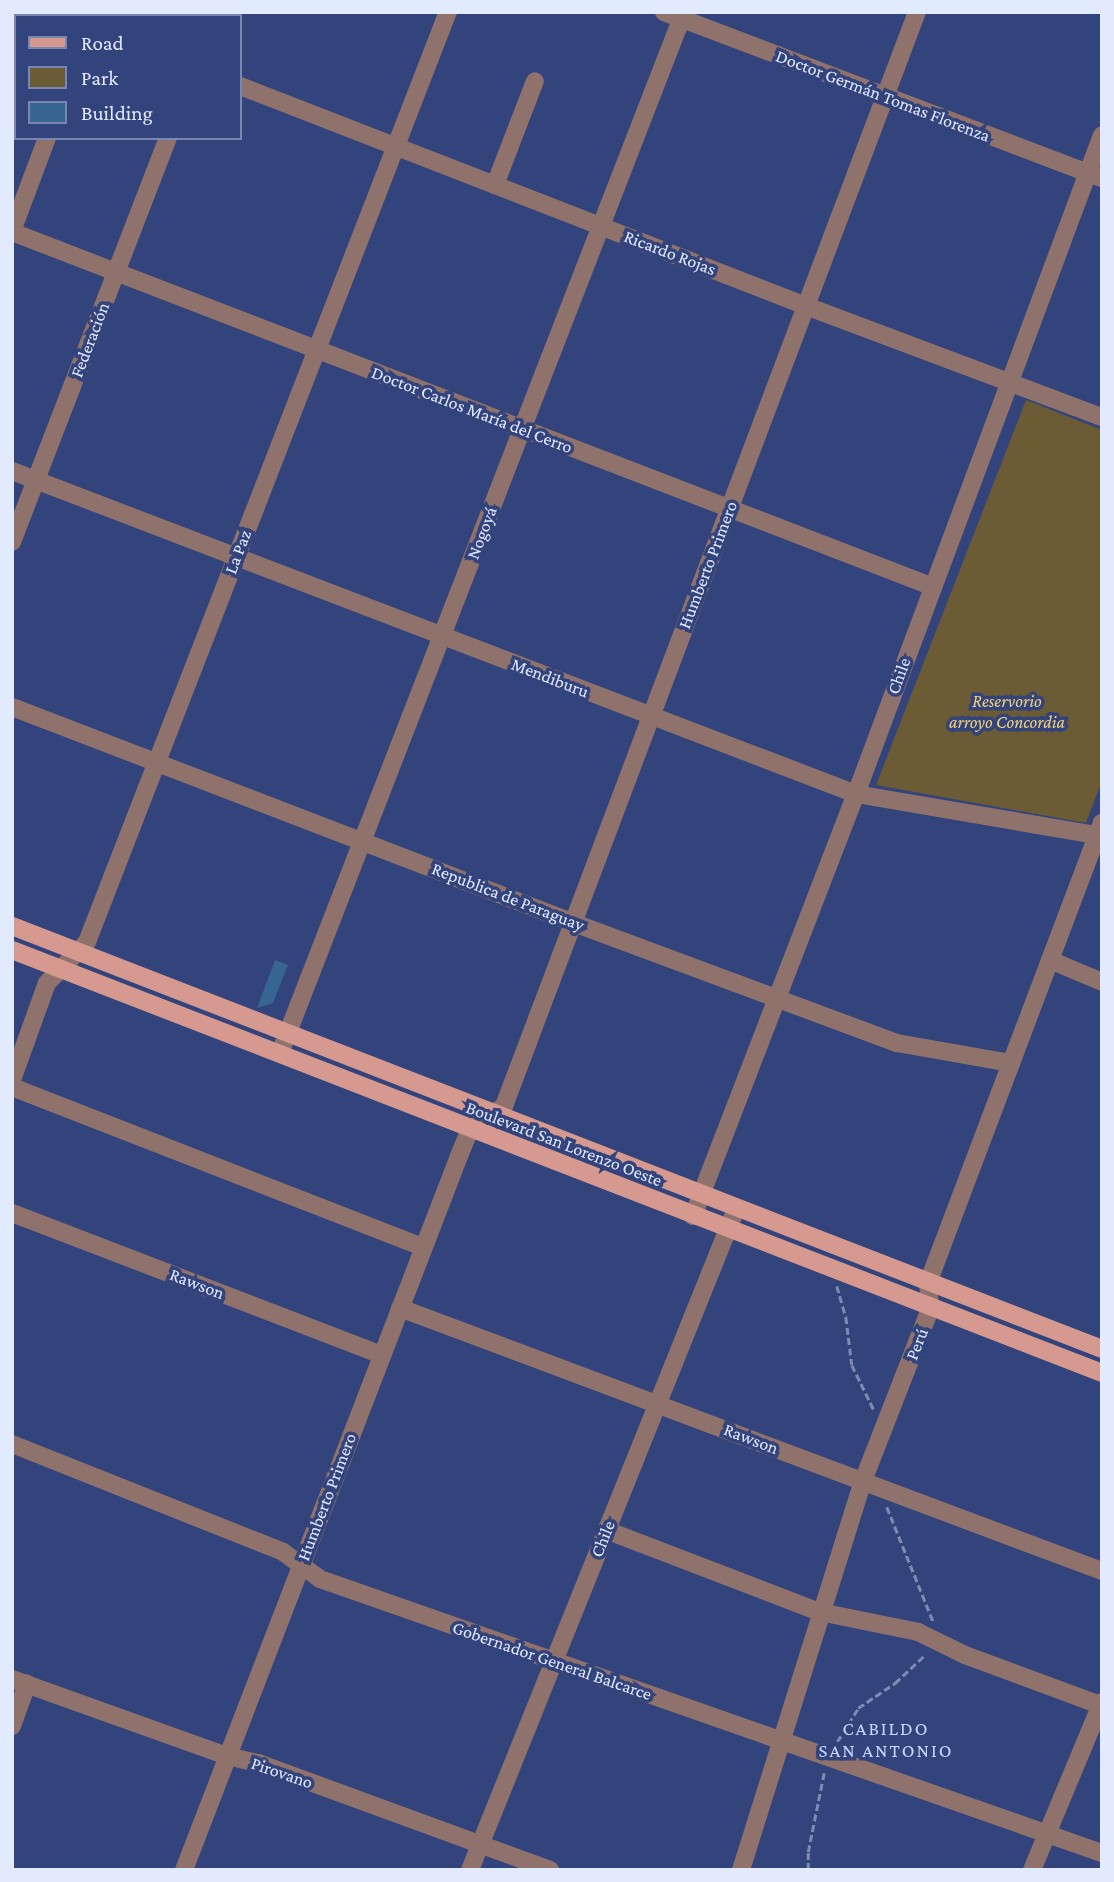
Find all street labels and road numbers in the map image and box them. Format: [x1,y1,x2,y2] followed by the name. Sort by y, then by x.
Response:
[773,45,993,147] street label: Doctor Germán Tomas Florenza
[621,226,719,280] street label: Ricardo Rojas
[66,299,114,381] street label: Federación
[368,362,576,458] street label: Doctor Carlos María del Cerro
[674,498,742,632] street label: Humberto Primero
[462,504,502,562] street label: Nogoyá
[220,527,256,577] street label: La Paz
[508,653,592,703] street label: Mendiburu
[882,655,916,697] street label: Chile
[429,858,587,936] street label: Republica de Paraguay
[463,1097,665,1191] street label: Boulevard San Lorenzo Oeste
[167,1264,227,1304] street label: Rawson
[901,1325,933,1363] street label: Perú
[721,1419,781,1459] street label: Rawson
[293,1430,361,1564] street label: Humberto Primero
[586,1518,620,1560] street label: Chile
[449,1617,655,1705] street label: Gobernador General Balcarce
[248,1752,316,1794] street label: Pirovano

